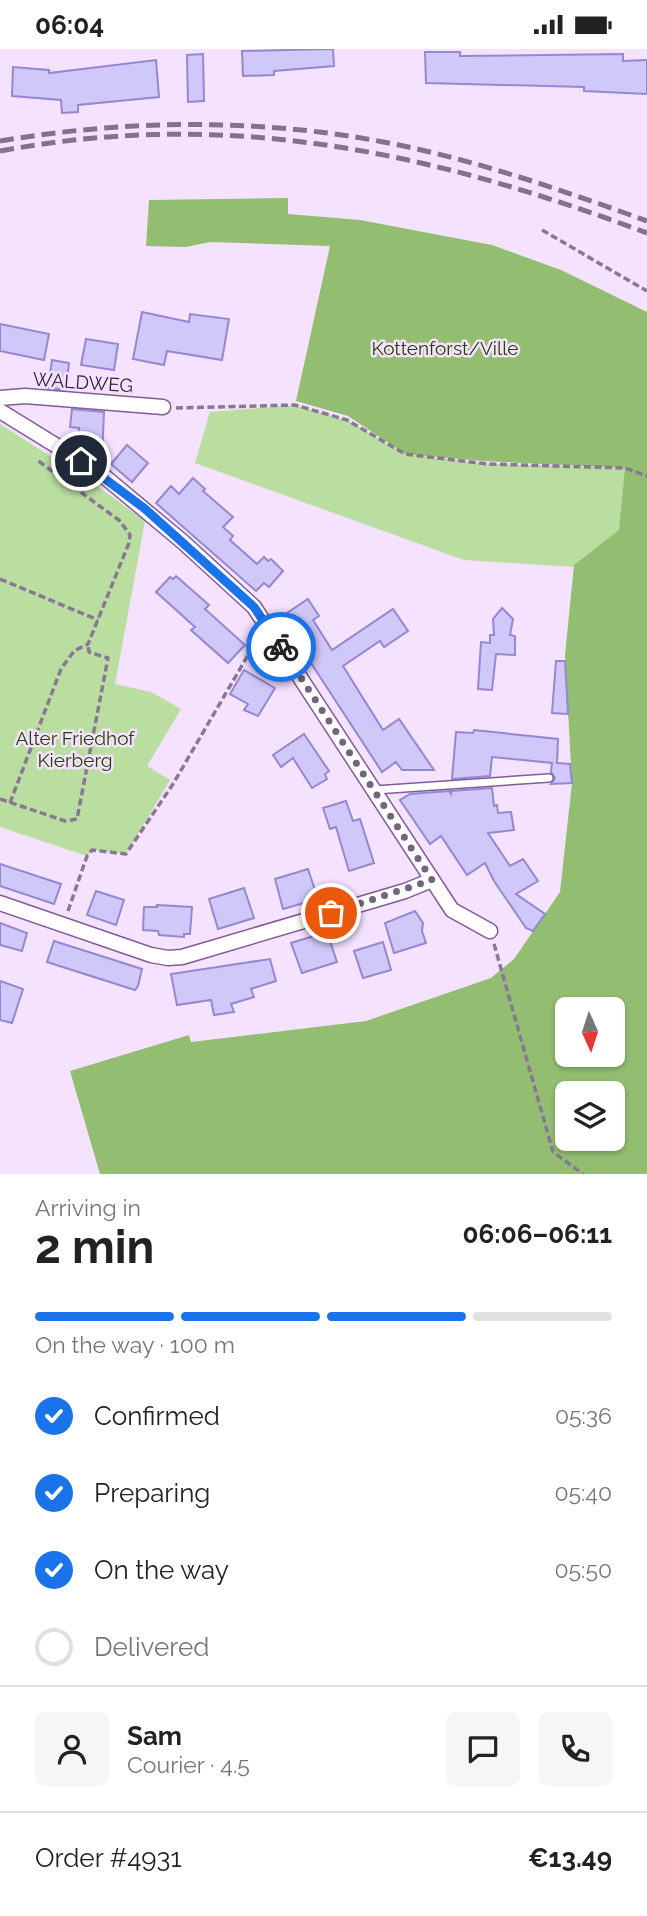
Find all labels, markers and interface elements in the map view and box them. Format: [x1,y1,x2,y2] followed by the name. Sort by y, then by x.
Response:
[35,10,104,40] text: 06:04
[372,337,518,359] park label: Kottenforst/Ville
[32,368,134,396] street label: WALDWEG
[51,431,111,491] pin
[62,442,100,480] icon: home
[246,612,316,682] courier
[262,628,300,666] icon: bike
[15,727,135,771] park label: Alter Friedhof Kierberg
[301,883,361,943] pin
[312,894,350,932] icon: bag
[555,997,625,1067] north arrow
[555,997,625,1151] map controls
[555,1081,625,1151] button: layers
[35,1194,141,1221] text: Arriving in
[463,1219,612,1249] text: 06:06–06:11
[35,1220,154,1274] text: 2 min
[35,1331,235,1358] text: On the way · 100 m
[35,1397,73,1435] icon: check
[94,1401,220,1431] text: Confirmed
[555,1402,612,1429] text: 05:36
[35,1474,73,1512] icon: check
[94,1478,210,1508] text: Preparing
[554,1479,612,1506] text: 05:40
[35,1551,73,1589] icon: check
[94,1555,229,1585] text: On the way
[554,1556,612,1583] text: 05:50
[94,1632,209,1662] text: Delivered
[35,1712,109,1786] button: person
[446,1712,520,1786] button: chat
[538,1712,612,1786] button: phone
[127,1721,182,1751] text: Sam
[127,1751,250,1778] text: Courier · 4.5
[35,1843,182,1873] text: Order #4931
[528,1843,612,1873] text: €13.49

